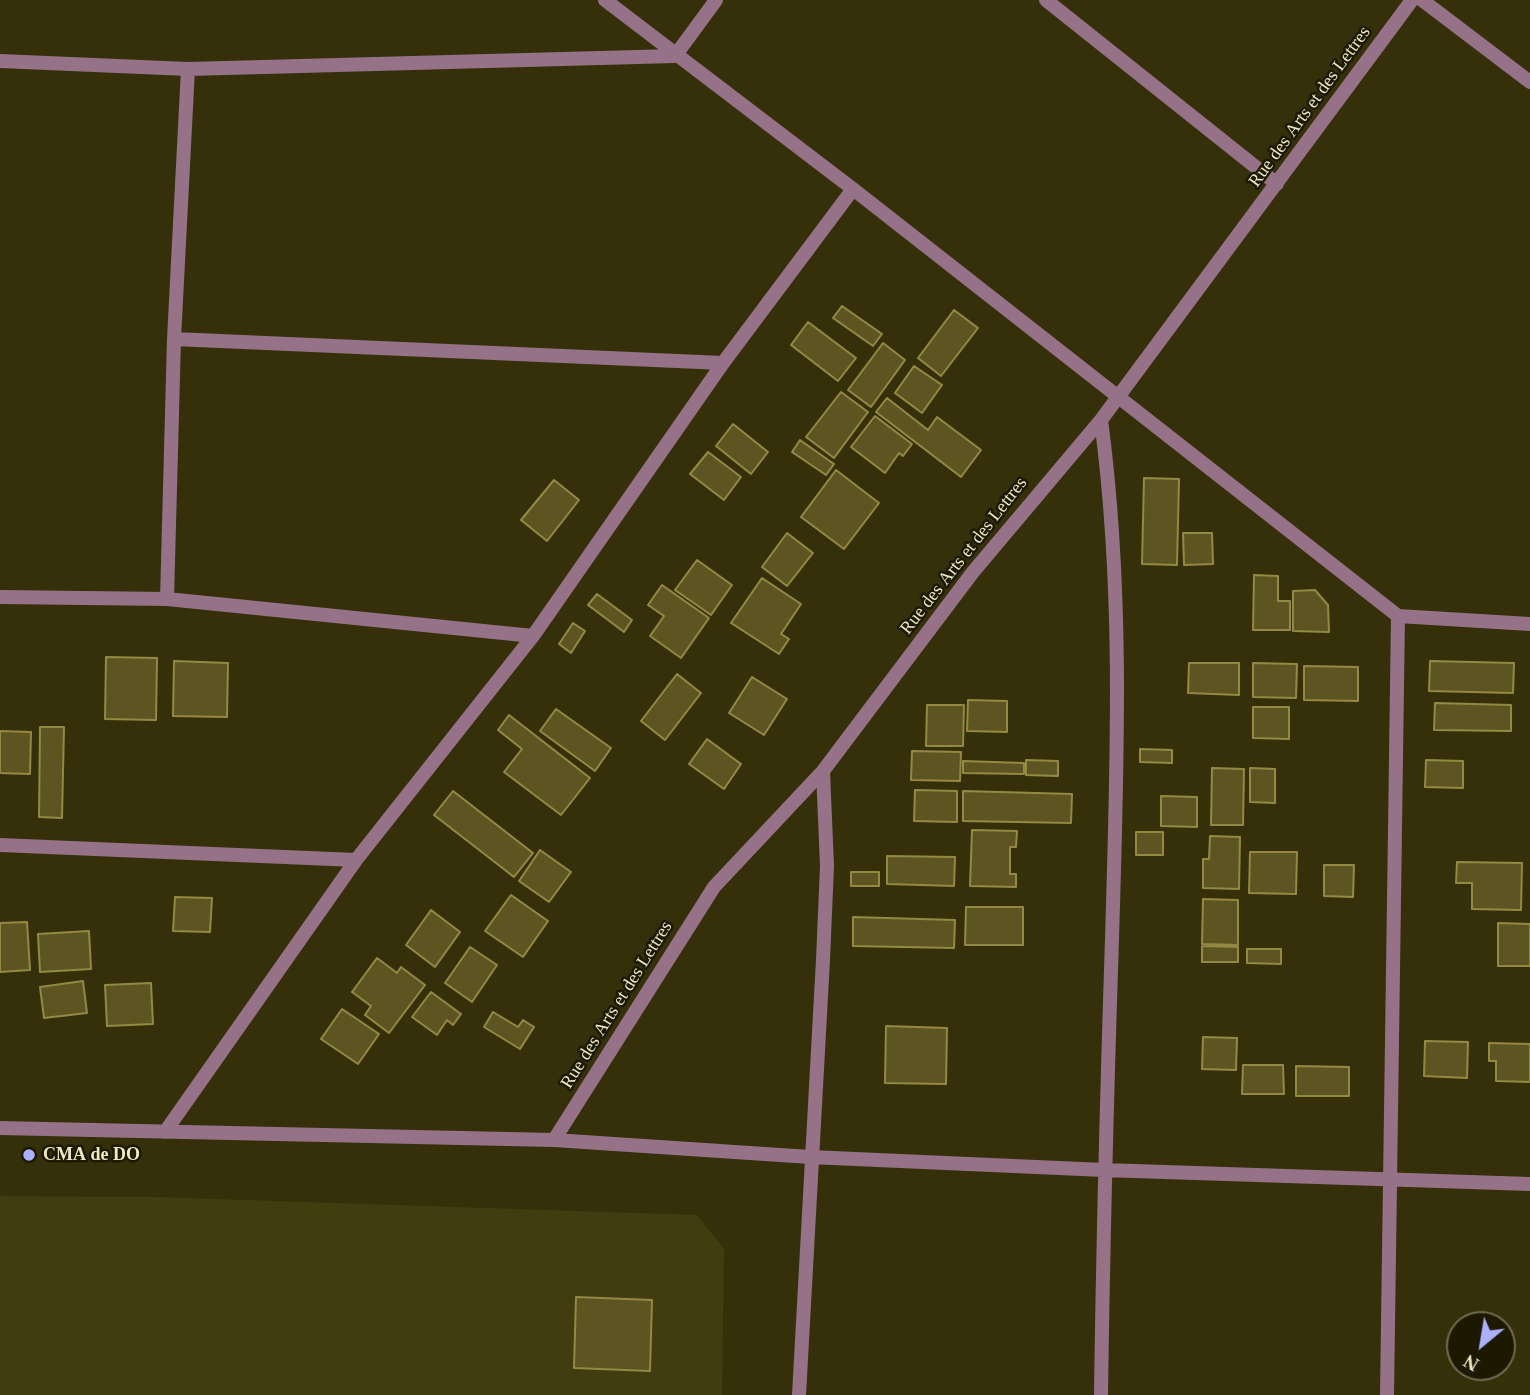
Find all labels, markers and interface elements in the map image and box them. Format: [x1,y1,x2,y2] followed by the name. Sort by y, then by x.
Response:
[1244,22,1376,192] street label: Rue des Arts et des Lettres
[896,473,1032,639] street label: Rue des Arts et des Lettres
[557,917,677,1093] street label: Rue des Arts et des Lettres
[43,1144,140,1166] place label: CMA de DO
[21,1147,37,1163] marker: CMA de DO
[1446,1311,1516,1381] north arrow
[1460,1350,1482,1375] text: N

